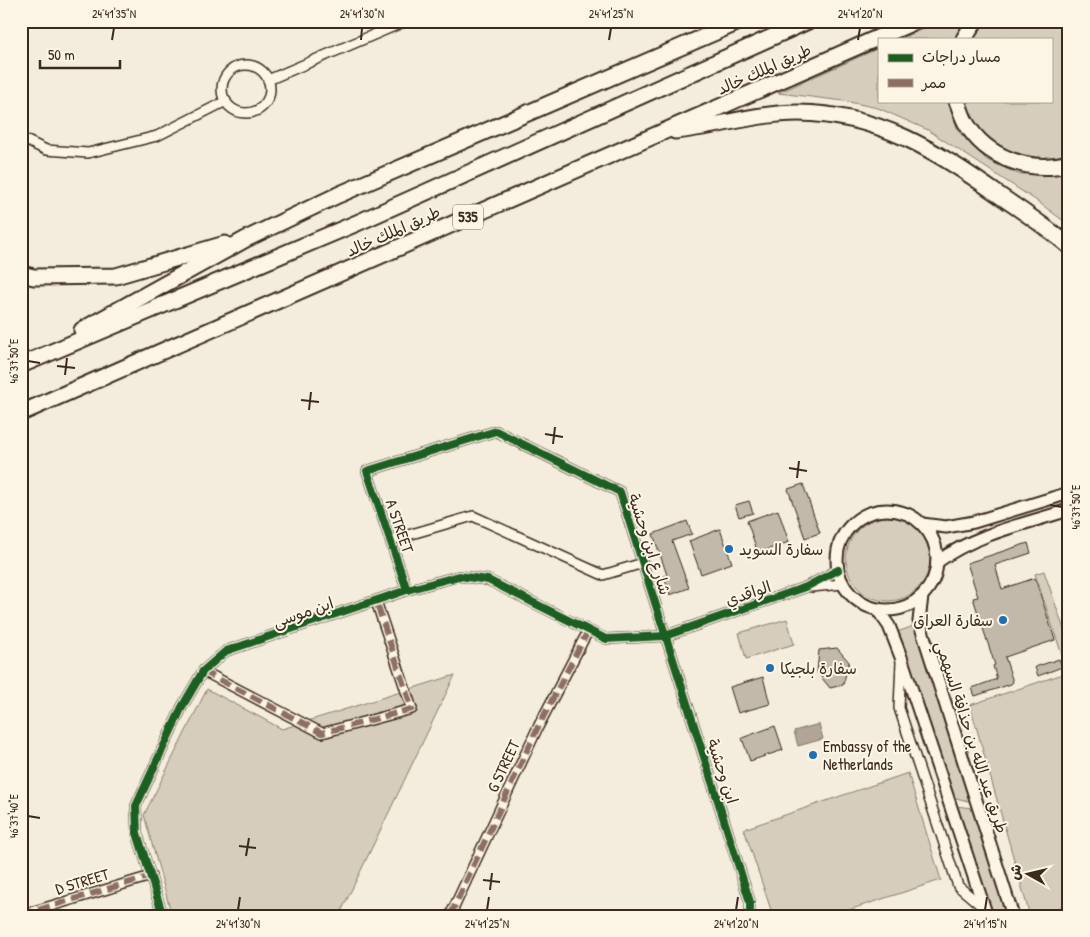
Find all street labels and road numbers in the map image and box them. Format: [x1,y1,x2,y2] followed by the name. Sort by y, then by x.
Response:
[713,38,815,100] street label: طريق الملك خالد
[342,200,444,262] street label: طريق الملك خالد
[453,204,483,230] road number: 535
[622,490,677,598] street label: شارع ابن وحشية
[381,496,420,556] street label: A STREET
[722,575,774,612] street label: الواقدي
[270,591,336,633] street label: ابن موسى
[927,638,1013,837] street label: طريق عبد الله بن حذافة السهمي
[481,736,525,796] street label: G STREET
[702,736,744,806] street label: ابن وحشية
[52,862,112,900] street label: D STREET

